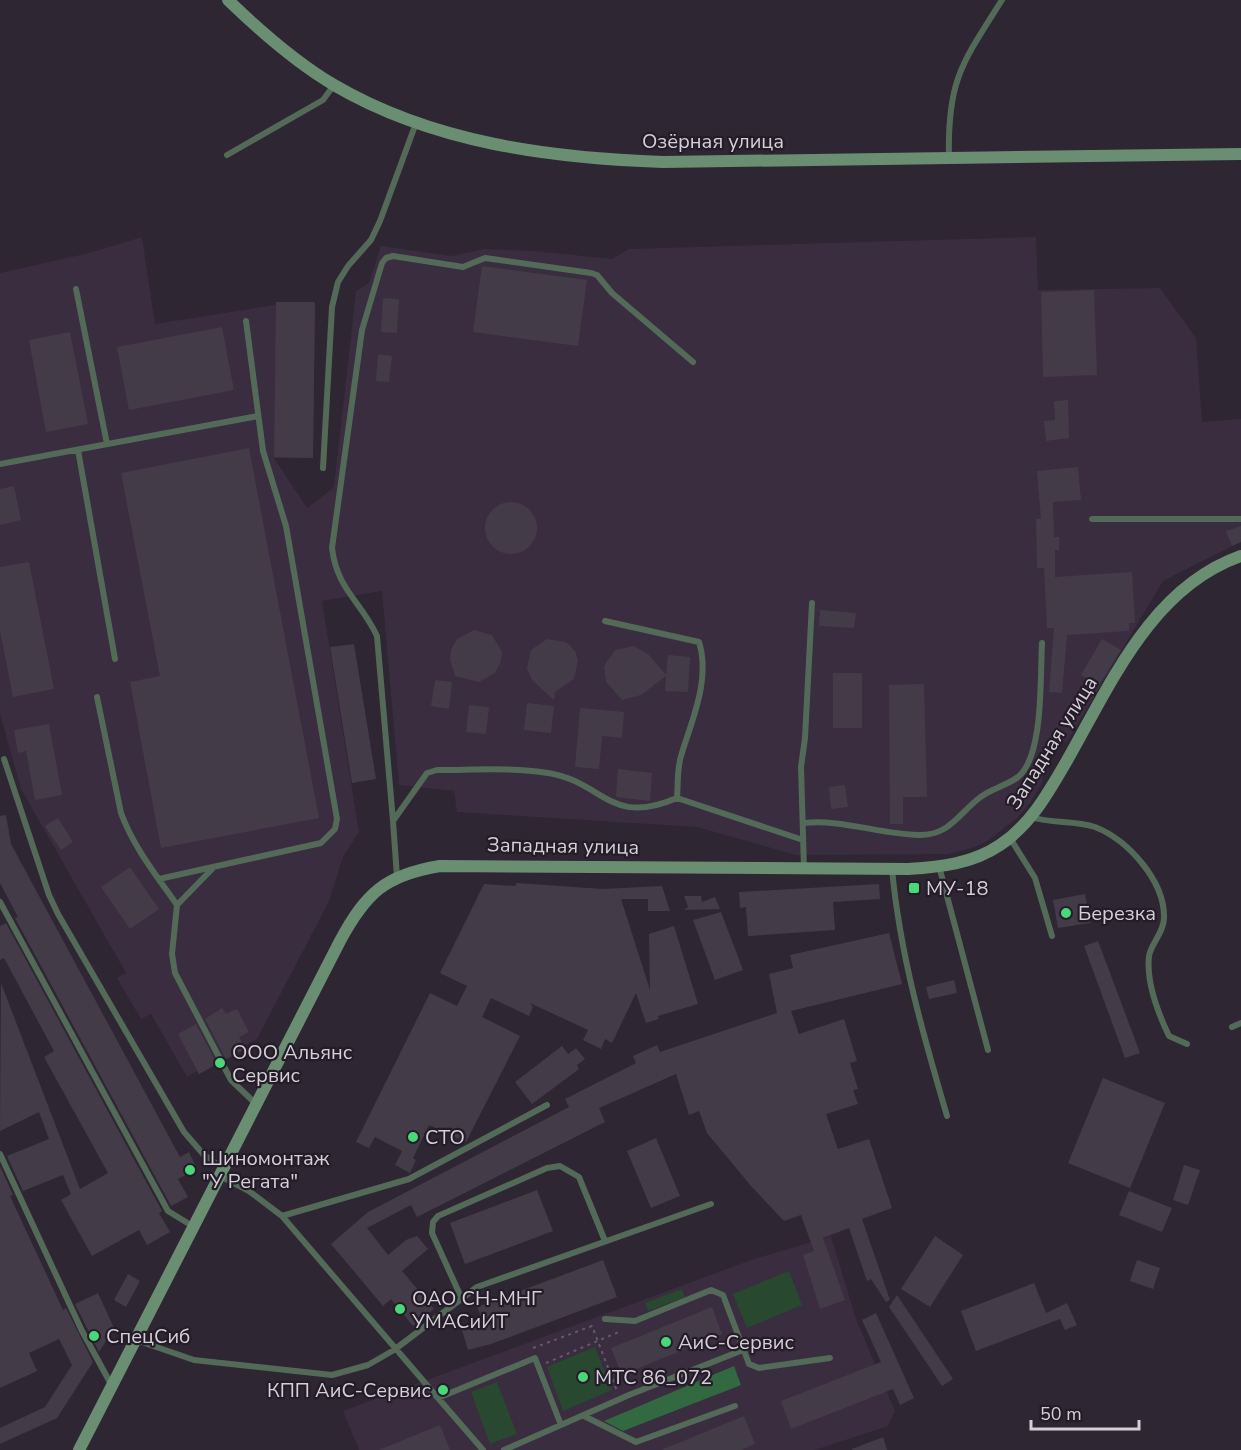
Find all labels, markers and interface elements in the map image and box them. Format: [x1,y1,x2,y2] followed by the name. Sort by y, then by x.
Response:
[642,128,784,155] street label: Озёрная улица
[1000,671,1104,815] street label: Западная улица
[487,831,639,861] street label: Западная улица
[926,875,988,902] place label: МУ-18
[907,881,921,895] marker: МУ-18
[1078,900,1156,927] place label: Березка
[1059,906,1073,920] marker: Березка
[232,1039,352,1089] place label: ООО Альянс Сервис
[213,1056,227,1070] marker: ООО Альянс Сервис
[425,1124,465,1151] place label: СТО
[406,1130,420,1144] marker: СТО
[202,1145,330,1195] place label: Шиномонтаж "У Регата"
[183,1163,197,1177] marker: Шиномонтаж "У Регата"
[411,1285,542,1335] place label: ОАО СН-МНГ УМАСиИТ
[393,1302,407,1316] marker: ОАО СН-МНГ УМАСиИТ
[106,1323,190,1350] place label: СпецСиб
[87,1329,101,1343] marker: СпецСиб
[678,1329,794,1356] place label: АиС-Сервис
[659,1335,673,1349] marker: АиС-Сервис
[595,1364,712,1391] place label: МТС 86_072
[576,1370,590,1384] marker: МТС 86_072
[267,1377,431,1404] place label: КПП АиС-Сервис
[436,1383,450,1397] marker: КПП АиС-Сервис
[1031,1393,1139,1431] scale bar
[1040,1402,1082,1426] text: 50 m

